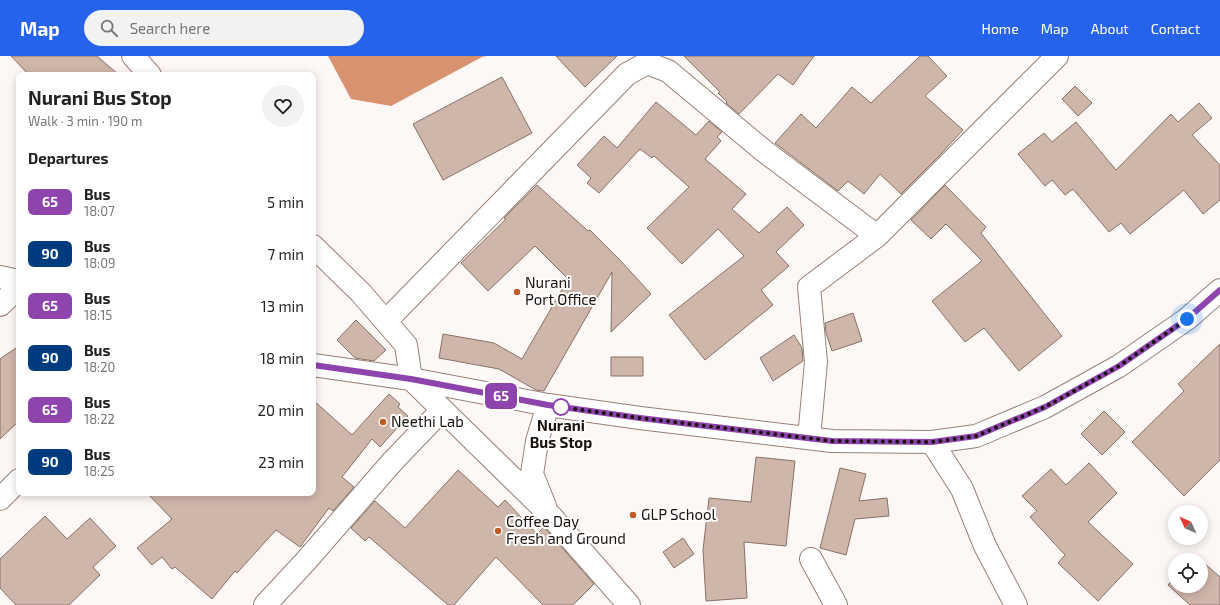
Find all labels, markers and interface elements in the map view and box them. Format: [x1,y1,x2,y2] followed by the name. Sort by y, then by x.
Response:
[84,10,364,46] search box
[20,17,60,40] text: Map
[98,17,120,39] icon: search
[130,19,210,37] text: Search here
[982,20,1019,37] text: Home
[1041,20,1069,37] text: Map
[1091,20,1129,37] text: About
[1151,20,1200,37] text: Contact
[262,85,304,127] button: heart
[28,86,172,109] text: Nurani Bus Stop
[28,113,142,129] text: Walk · 3 min · 190 m
[28,149,108,167] text: Departures
[84,185,110,203] text: Bus
[42,193,58,210] text: 65
[267,193,304,211] text: 5 min
[84,203,115,219] text: 18:07
[84,237,110,255] text: Bus
[41,245,59,262] text: 90
[267,245,304,263] text: 7 min
[84,255,115,271] text: 18:09
[525,273,597,308] place label: Nurani Port Office
[512,287,522,297] marker: Nurani Port Office
[84,289,110,307] text: Bus
[42,297,58,314] text: 65
[261,297,304,315] text: 13 min
[84,307,112,323] text: 18:15
[1177,309,1197,329] your location
[84,341,110,359] text: Bus
[41,349,59,366] text: 90
[260,349,304,367] text: 18 min
[84,359,115,375] text: 18:20
[483,383,519,409] line badge: 65
[493,387,509,404] text: 65
[84,393,110,411] text: Bus
[552,398,570,416] marker: Nurani Bus Stop
[42,401,58,418] text: 65
[258,401,304,419] text: 20 min
[84,411,115,427] text: 18:22
[391,412,464,430] place label: Neethi Lab
[530,416,592,451] place label: Nurani Bus Stop
[378,417,388,427] marker: Neethi Lab
[84,445,110,463] text: Bus
[41,453,59,470] text: 90
[258,453,304,471] text: 23 min
[84,463,114,479] text: 18:25
[641,505,717,523] place label: GLP School
[1168,505,1208,545] north arrow
[1168,505,1208,593] map controls
[628,510,638,520] marker: GLP School
[506,512,626,547] place label: Coffee Day Fresh and Ground
[493,526,503,536] marker: Coffee Day Fresh and Ground
[1168,553,1208,593] button: locate

